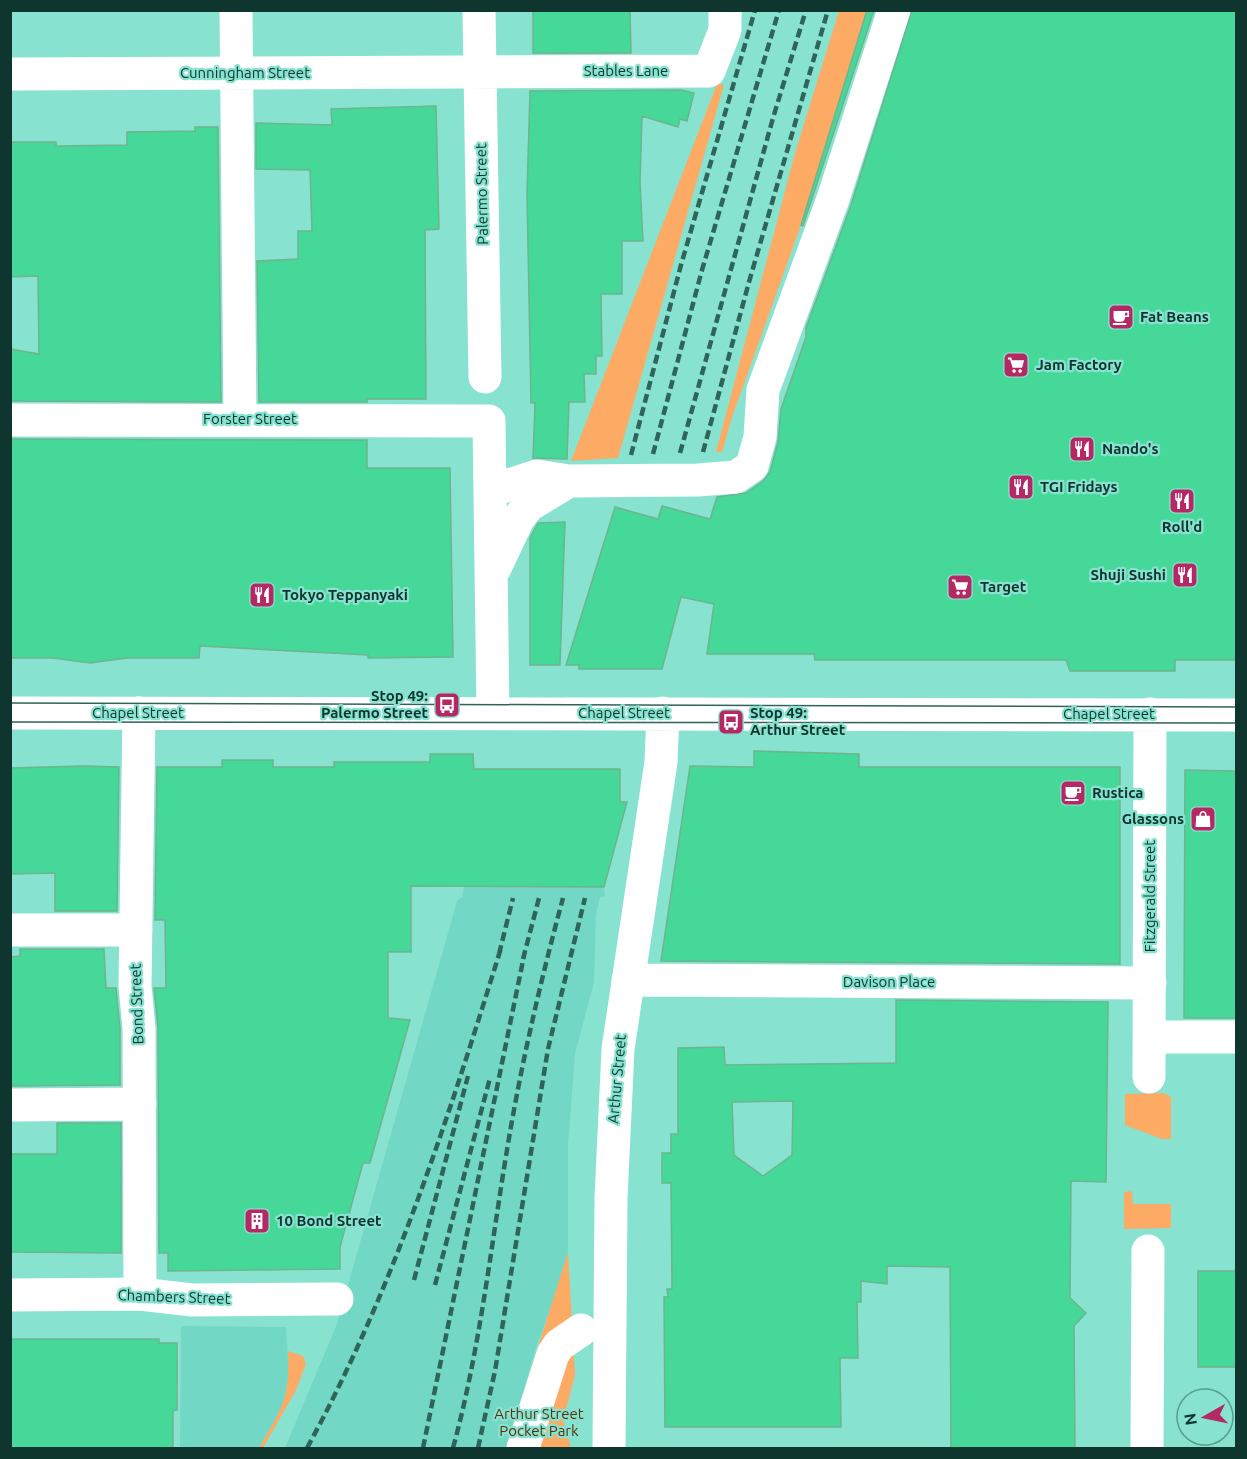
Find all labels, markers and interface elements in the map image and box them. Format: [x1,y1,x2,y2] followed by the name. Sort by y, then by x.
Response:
[584,62,668,79] street label: Stables Lane
[180,64,310,81] street label: Cunningham Street
[472,143,491,245] street label: Palermo Street
[1106,302,1136,332] cafe icon: Fat Beans
[1140,308,1209,325] place label: Fat Beans
[1001,350,1031,380] supermarket icon: Jam Factory
[1036,356,1122,373] place label: Jam Factory
[203,410,297,427] street label: Forster Street
[1067,434,1097,464] restaurant icon: Nando's
[1102,440,1159,457] place label: Nando's
[1006,472,1036,502] restaurant icon: TGI Fridays
[1040,478,1118,495] place label: TGI Fridays
[1167,486,1197,516] restaurant icon: Roll'd
[1162,518,1202,535] place label: Roll'd
[1170,560,1200,590] restaurant icon: Shuji Sushi
[1090,566,1166,583] place label: Shuji Sushi
[945,572,975,602] supermarket icon: Target
[980,578,1027,595] place label: Target
[247,580,277,610] restaurant icon: Tokyo Teppanyaki
[282,586,408,603] place label: Tokyo Teppanyaki
[321,687,429,721] place label: Stop 49: Palermo Street
[432,690,462,720] bus stop icon: Stop 49: Palermo Street
[92,704,184,721] street label: Chapel Street
[578,704,670,721] street label: Chapel Street
[750,704,846,738] place label: Stop 49: Arthur Street
[1063,705,1155,722] street label: Chapel Street
[716,707,746,737] bus stop icon: Stop 49: Arthur Street
[1058,778,1088,808] cafe icon: Rustica
[1092,784,1143,801] place label: Rustica
[1188,804,1218,834] shop icon: Glassons
[1122,810,1184,827] place label: Glassons
[1141,840,1158,952] street label: Fitzgerald Street
[127,963,146,1045] street label: Bond Street
[843,973,935,990] street label: Davison Place
[604,1034,629,1124] street label: Arthur Street
[242,1206,272,1236] building icon: 10 Bond Street
[276,1212,382,1229] place label: 10 Bond Street
[117,1286,231,1307] street label: Chambers Street
[1175,1387,1235,1447] north arrow
[494,1405,584,1439] park label: Arthur Street Pocket Park
[1180,1412,1200,1427] text: N

